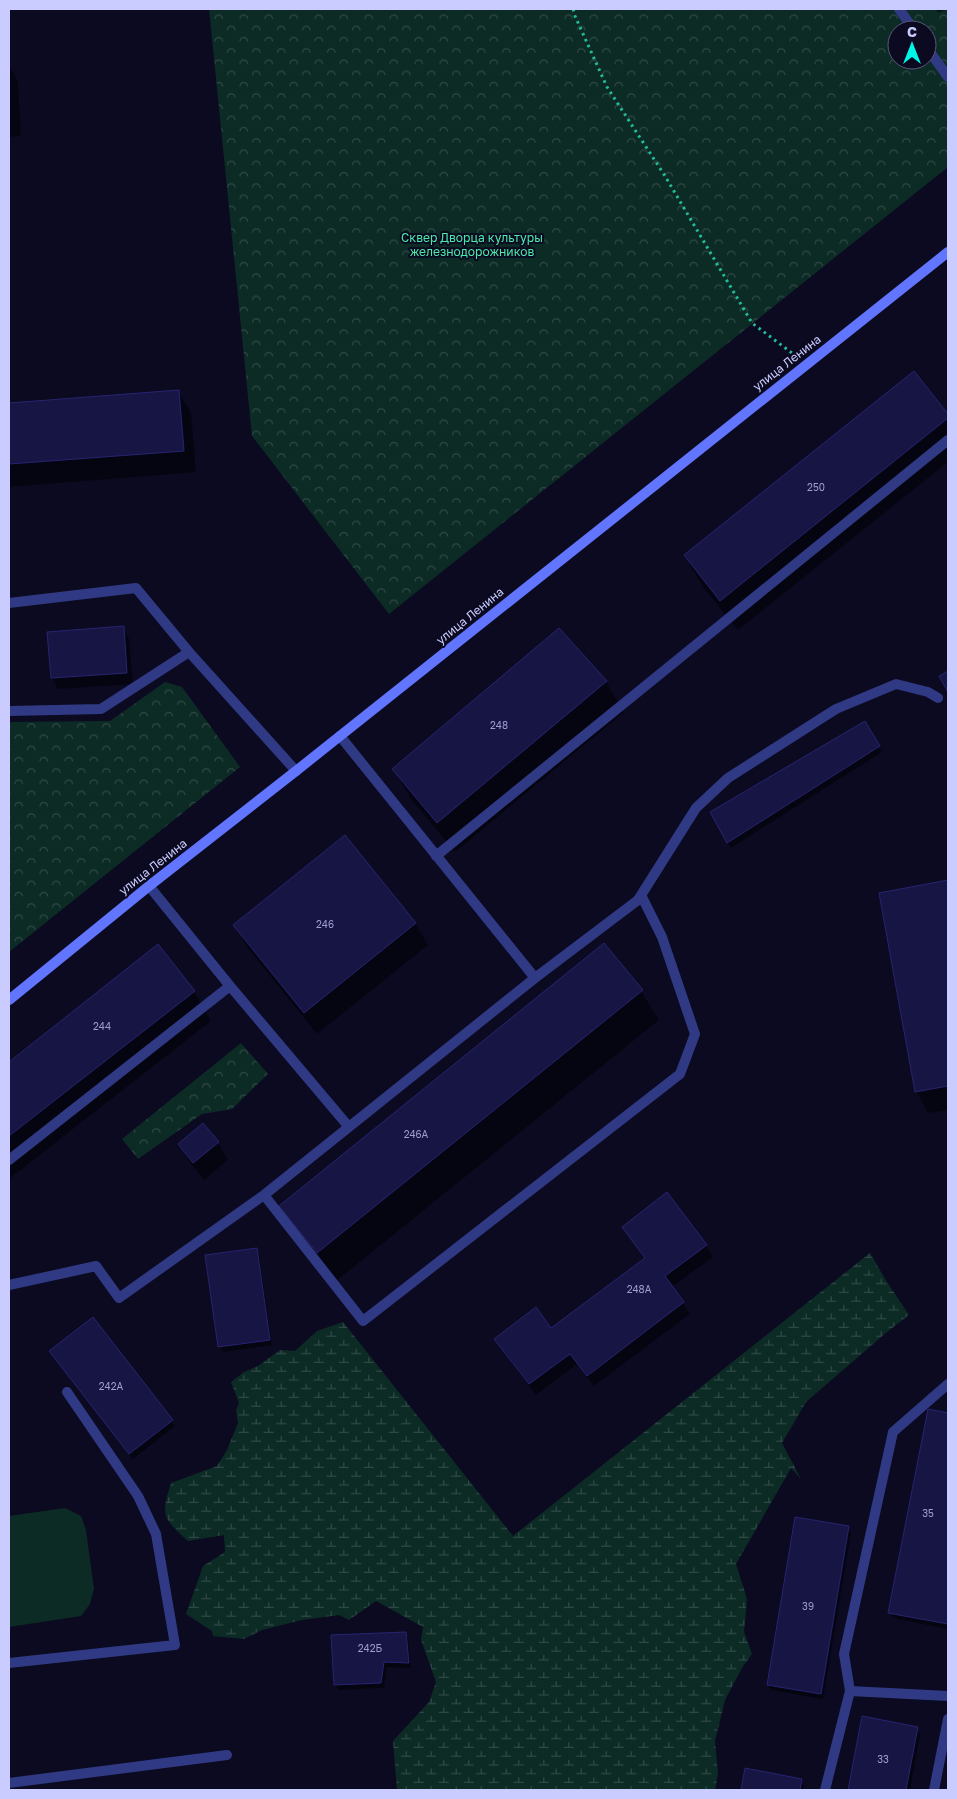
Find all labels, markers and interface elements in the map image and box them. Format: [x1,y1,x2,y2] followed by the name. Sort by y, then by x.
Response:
[887,20,937,70] north arrow
[907,23,917,40] text: С
[401,230,543,259] park label: Сквер Дворца культуры железнодорожников
[750,331,824,394] street label: улица Ленина
[807,481,825,493] house number: 250
[433,584,506,647] street label: улица Ленина
[490,719,508,731] house number: 248
[116,835,190,898] street label: улица Ленина
[316,918,334,930] house number: 246
[93,1020,111,1032] house number: 244
[404,1128,429,1140] house number: 246А
[627,1283,652,1295] house number: 248А
[99,1380,123,1392] house number: 242А
[922,1507,934,1519] house number: 35
[802,1600,814,1612] house number: 39
[358,1642,383,1654] house number: 242Б
[877,1753,889,1765] house number: 33

